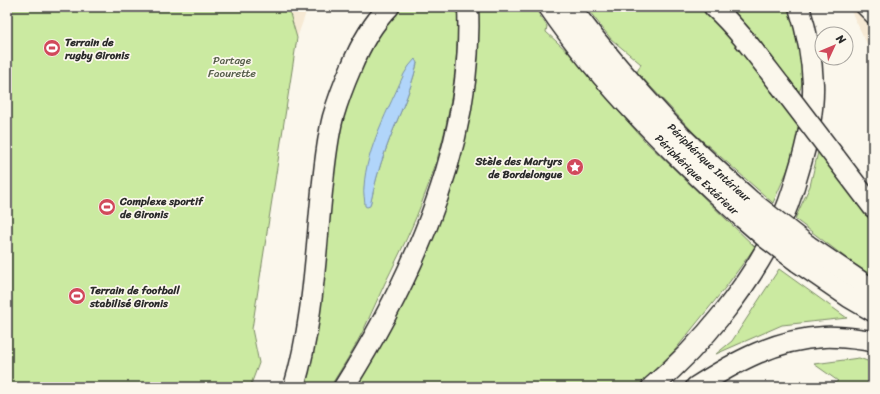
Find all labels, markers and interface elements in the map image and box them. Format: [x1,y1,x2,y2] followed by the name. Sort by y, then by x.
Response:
[814,26,854,66] north arrow
[831,29,851,49] text: N
[64,33,130,65] place label: Terrain de rugby Gironis
[42,38,62,58] sports icon: Terrain de rugby Gironis
[208,51,256,83] park label: Partage Faourette
[663,119,756,207] street label: Périphérique Intérieur
[650,130,744,220] street label: Périphérique Extérieur
[474,152,563,184] place label: Stèle des Martyrs de Bordelongue
[565,157,585,177] place icon: Stèle des Martyrs de Bordelongue
[119,192,204,224] place label: Complexe sportif de Gironis
[97,197,117,217] sports icon: Complexe sportif de Gironis
[89,281,180,313] place label: Terrain de football stabilisé Gironis
[67,286,87,306] sports icon: Terrain de football stabilisé Gironis

